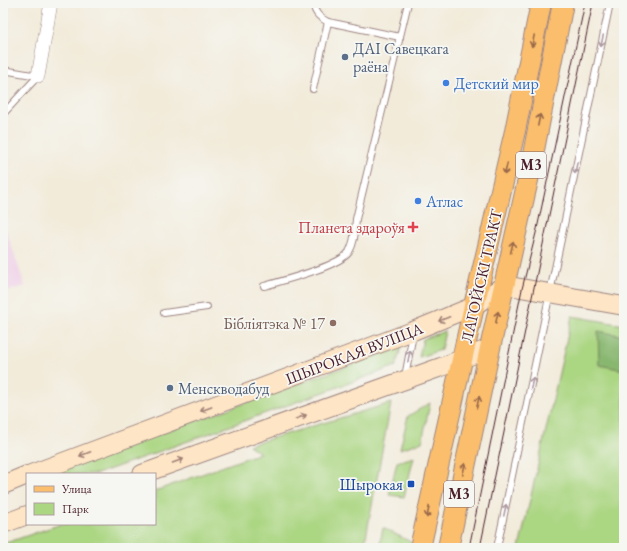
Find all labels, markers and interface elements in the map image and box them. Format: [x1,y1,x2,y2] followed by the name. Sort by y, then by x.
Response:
[529,34,537,47] one-way arrow
[598,34,606,47] one-way arrow
[353,38,449,77] place label: ДАІ Савецкага раёна
[340,52,350,62] marker: ДАІ Савецкага раёна
[454,73,539,94] place label: Детский мир
[441,78,451,88] marker: Детский мир
[536,114,544,127] one-way arrow
[516,152,546,178] road number: М3
[572,162,580,175] one-way arrow
[502,163,509,176] one-way arrow
[425,191,463,212] place label: Атлас
[413,196,423,206] marker: Атлас
[456,207,507,345] street label: ЛАГОЙСКІ ТРАКТ
[298,217,405,238] place label: Планета здароўя
[408,222,418,232] marker: Планета здароўя
[509,241,517,254] one-way arrow
[493,311,501,324] one-way arrow
[223,313,325,334] place label: Бібліятэка № 17
[438,316,450,323] one-way arrow
[282,317,427,389] street label: ШЫРОКАЯ ВУЛІЦА
[328,318,338,328] marker: Бібліятэка № 17
[405,350,413,363] one-way arrow
[528,376,536,389] one-way arrow
[178,378,270,399] place label: Менскводабуд
[165,383,175,393] marker: Менскводабуд
[475,396,483,409] one-way arrow
[201,405,213,413] one-way arrow
[294,413,307,420] one-way arrow
[79,450,91,458] one-way arrow
[172,456,184,464] one-way arrow
[461,463,469,476] one-way arrow
[26,473,156,525] legend
[340,474,403,495] place label: Шырокая
[406,479,416,489] marker: Шырокая
[61,481,92,497] text: Улица
[444,481,474,507] road number: М3
[62,501,89,517] text: Парк
[501,504,509,517] one-way arrow
[423,506,431,519] one-way arrow

